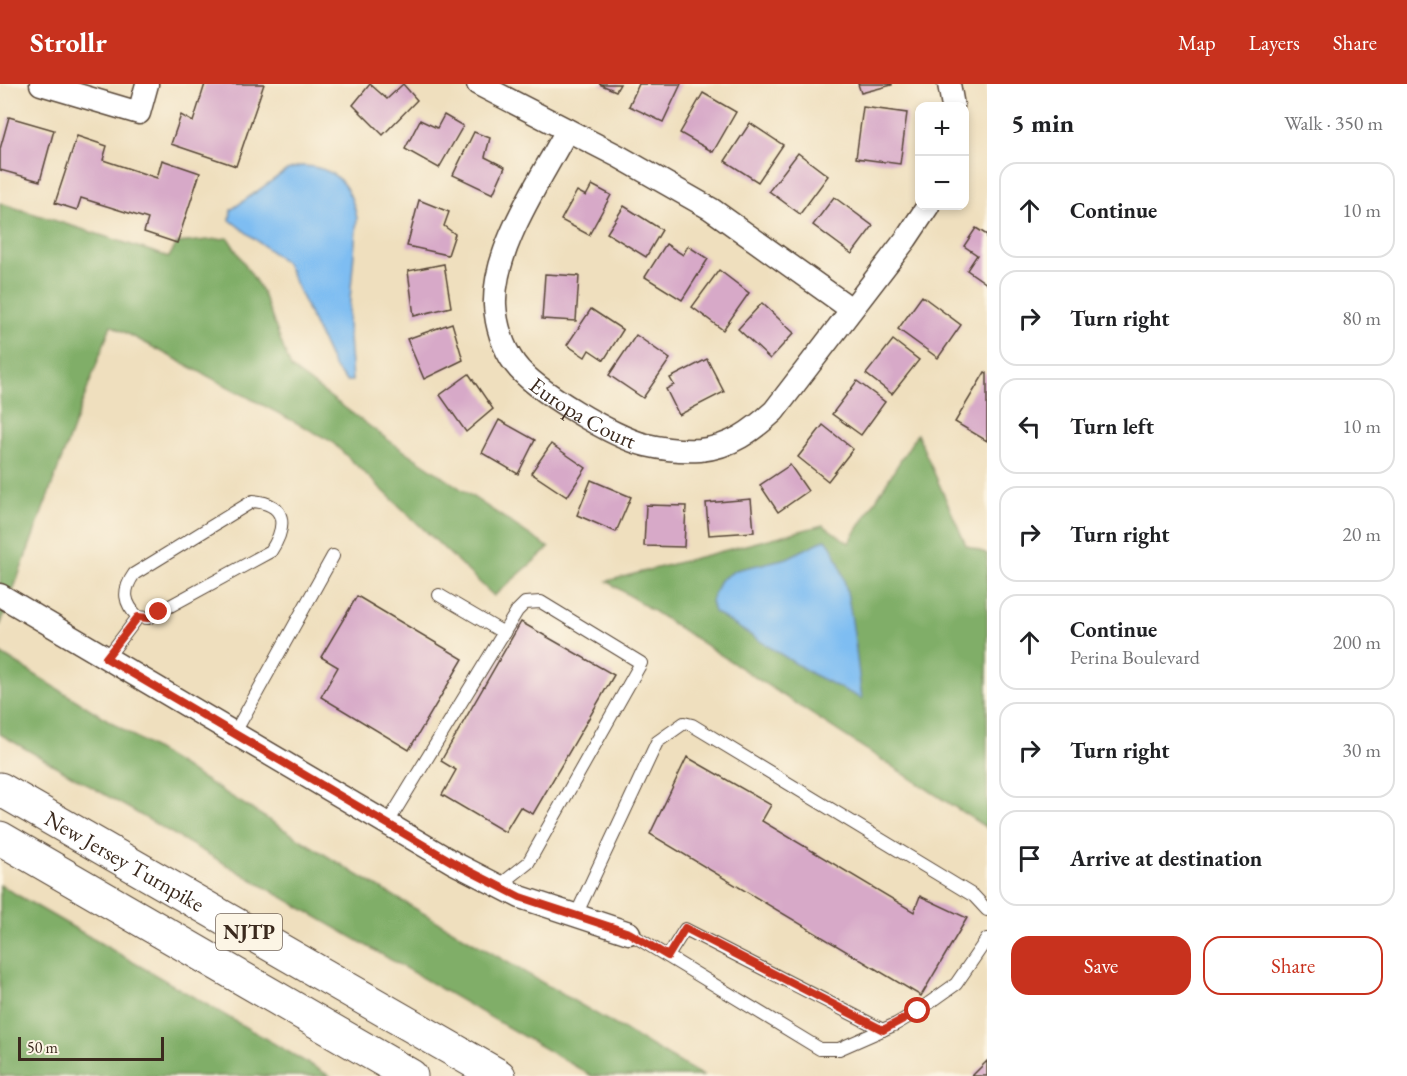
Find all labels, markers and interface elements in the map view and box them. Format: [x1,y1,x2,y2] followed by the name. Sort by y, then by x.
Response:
[30,24,107,60] text: Strollr
[1178,29,1216,56] text: Map
[1249,29,1300,56] text: Layers
[1333,29,1377,56] text: Share
[915,102,969,210] map controls
[915,102,969,156] button: +
[1011,106,1074,140] text: 5 min
[1284,110,1383,136] text: Walk · 350 m
[915,156,969,210] button: −
[1013,194,1046,227] icon: ahead
[1070,196,1157,225] text: Continue
[1342,197,1381,223] text: 10 m
[1013,302,1046,335] icon: right
[1070,304,1169,333] text: Turn right
[1342,305,1381,331] text: 80 m
[523,371,640,456] street label: Europa Court
[1013,410,1046,443] icon: left
[1070,412,1154,441] text: Turn left
[1342,413,1381,439] text: 10 m
[1013,518,1046,551] icon: right
[1070,520,1169,549] text: Turn right
[1342,521,1381,547] text: 20 m
[145,598,171,624] route end
[1070,615,1157,644] text: Continue
[1013,626,1046,659] icon: ahead
[1333,629,1381,655] text: 200 m
[1070,644,1200,670] text: Perina Boulevard
[1013,734,1046,767] icon: right
[1070,736,1169,765] text: Turn right
[1342,737,1381,763] text: 30 m
[39,804,210,919] street label: New Jersey Turnpike
[1013,842,1046,875] icon: arrive
[1070,844,1262,873] text: Arrive at destination
[216,914,282,950] road number: NJTP
[1011,936,1191,995] button: Save
[1203,936,1383,995] button: Share
[904,997,930,1023] route start
[18,1034,164,1062] scale bar
[27,1037,58,1058] text: 50 m

